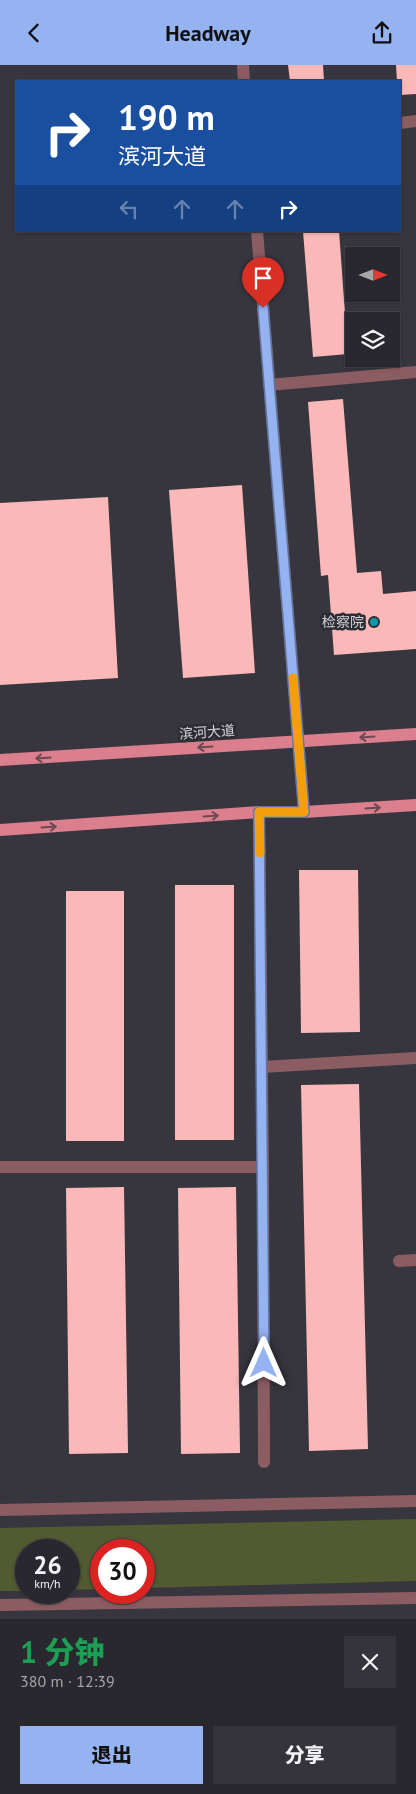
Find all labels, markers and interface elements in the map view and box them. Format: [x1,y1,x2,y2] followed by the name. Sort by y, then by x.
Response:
[20,19,48,47] icon: back
[165,19,251,47] text: Headway
[368,19,396,47] icon: share
[118,94,215,140] text: 190 m
[35,100,100,165] icon: right
[118,142,206,170] text: 滨河大道
[115,195,143,223] icon: left
[168,195,196,223] icon: ahead
[221,195,249,223] icon: ahead
[274,195,302,223] icon: right
[345,247,400,303] north arrow
[345,247,400,367] map controls
[242,257,284,308] pin
[249,264,277,292] icon: arrive
[345,312,400,367] button: layers
[322,613,364,631] place label: 检察院
[368,616,380,628] marker: 检察院
[178,721,236,743] street label: 滨河大道
[360,732,376,741] one-way arrow
[197,743,213,752] one-way arrow
[35,753,51,762] one-way arrow
[365,803,381,812] one-way arrow
[202,811,218,820] one-way arrow
[40,822,56,831] one-way arrow
[237,1336,289,1388] position arrow
[90,1539,155,1604] speed limit sign: 30
[33,1549,62,1581] text: 26
[34,1576,61,1591] text: km/h
[20,1632,105,1671] text: 1 分钟
[344,1636,396,1688] button: close
[20,1671,115,1691] text: 380 m · 12:39
[20,1726,203,1784] button: 退出
[213,1726,396,1784] button: 分享

